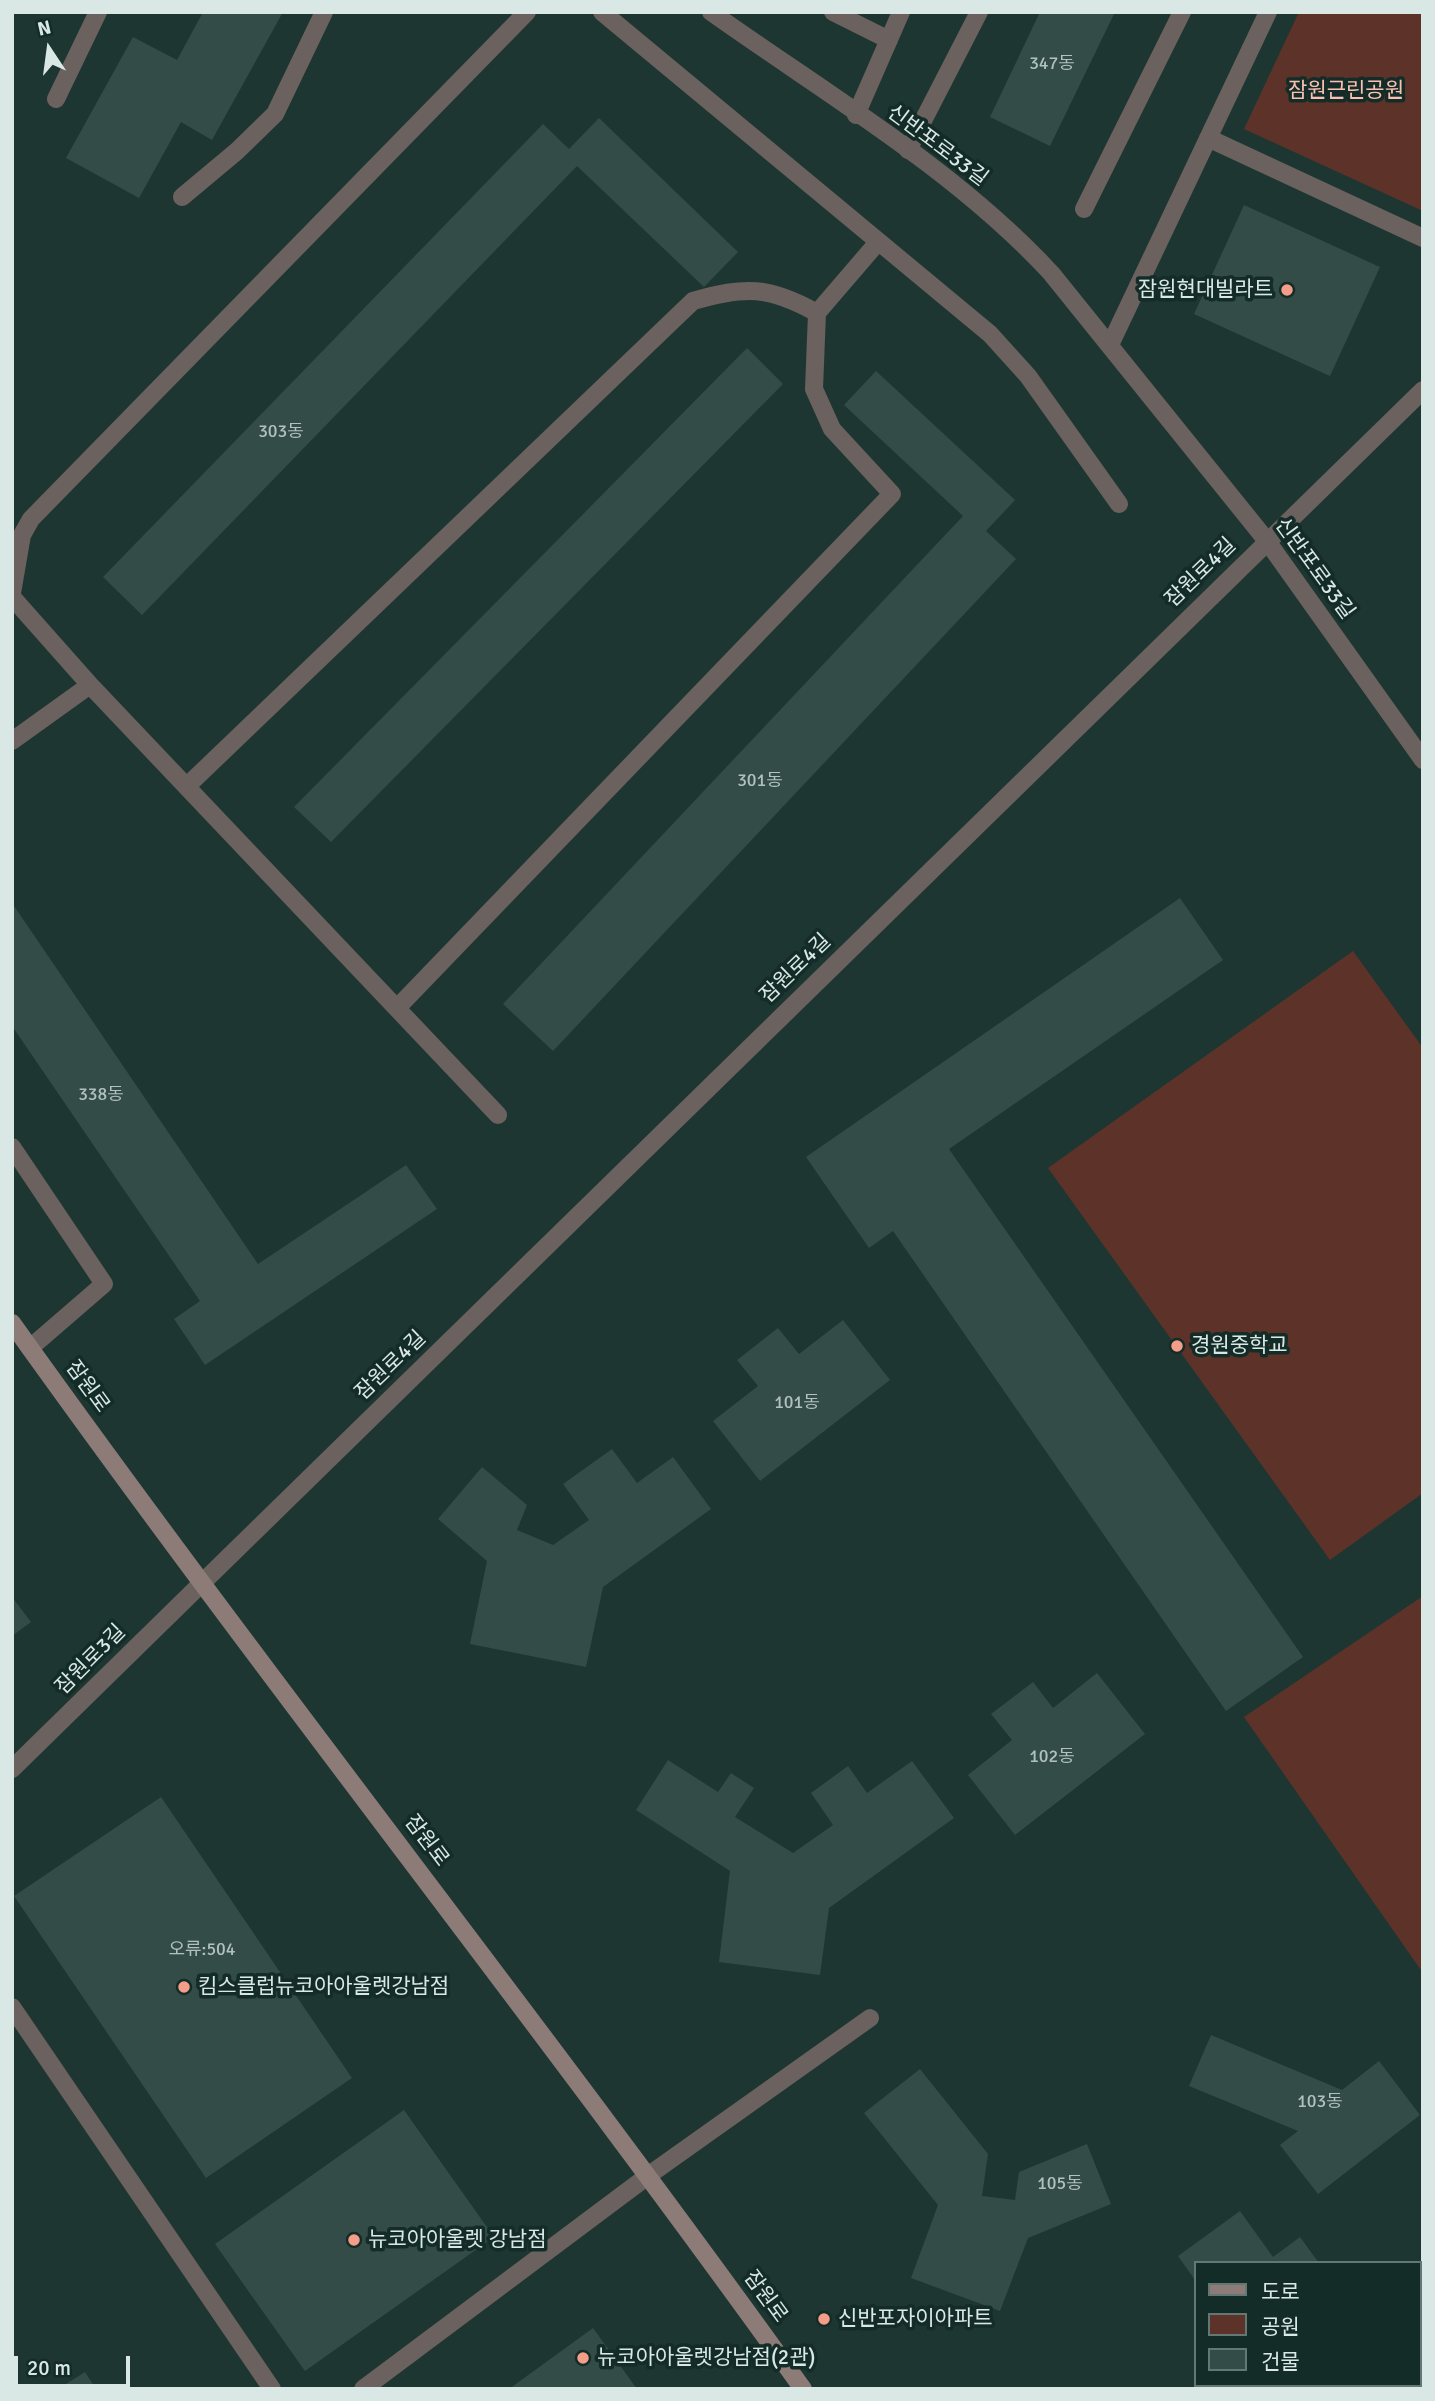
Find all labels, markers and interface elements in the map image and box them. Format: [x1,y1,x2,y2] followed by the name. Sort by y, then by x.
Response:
[14,14,84,84] north arrow
[35,15,53,42] text: N
[1029,53,1075,75] house number: 347동
[1288,78,1404,104] park label: 잠원근린공원
[882,100,992,192] street label: 신반포로33길
[1138,277,1273,303] place label: 잠원현대빌라트
[1279,282,1295,298] marker: 잠원현대빌라트
[258,421,304,443] house number: 303동
[1269,513,1359,625] street label: 신반포로33길
[1160,533,1242,613] street label: 잠원로4길
[737,770,783,792] house number: 301동
[755,929,837,1009] street label: 잠원로4길
[78,1084,124,1106] house number: 338동
[350,1326,432,1406] street label: 잠원로4길
[1191,1333,1288,1359] place label: 경원중학교
[1169,1338,1185,1354] marker: 경원중학교
[60,1356,114,1418] street label: 잠원로
[774,1392,820,1414] house number: 101동
[51,1620,131,1700] street label: 잠원로3길
[1029,1746,1075,1768] house number: 102동
[398,1810,454,1872] street label: 잠원로
[168,1939,236,1961] house number: 오류:504
[198,1974,449,2000] place label: 킴스클럽뉴코아아울렛강남점
[176,1979,192,1995] marker: 킴스클럽뉴코아아울렛강남점
[1297,2091,1343,2113] house number: 103동
[1037,2173,1083,2195] house number: 105동
[368,2227,546,2253] place label: 뉴코아아울렛 강남점
[346,2232,362,2248] marker: 뉴코아아울렛 강남점
[1194,2261,1421,2387] legend
[738,2266,792,2328] street label: 잠원로
[1261,2279,1300,2305] text: 도로
[838,2306,993,2332] place label: 신반포자이아파트
[816,2311,832,2327] marker: 신반포자이아파트
[1261,2314,1300,2340] text: 공원
[18,2342,133,2386] scale bar
[597,2345,815,2371] place label: 뉴코아아울렛강남점(2관)
[1261,2349,1300,2375] text: 건물
[575,2350,591,2366] marker: 뉴코아아울렛강남점(2관)
[27,2355,71,2381] text: 20 m

